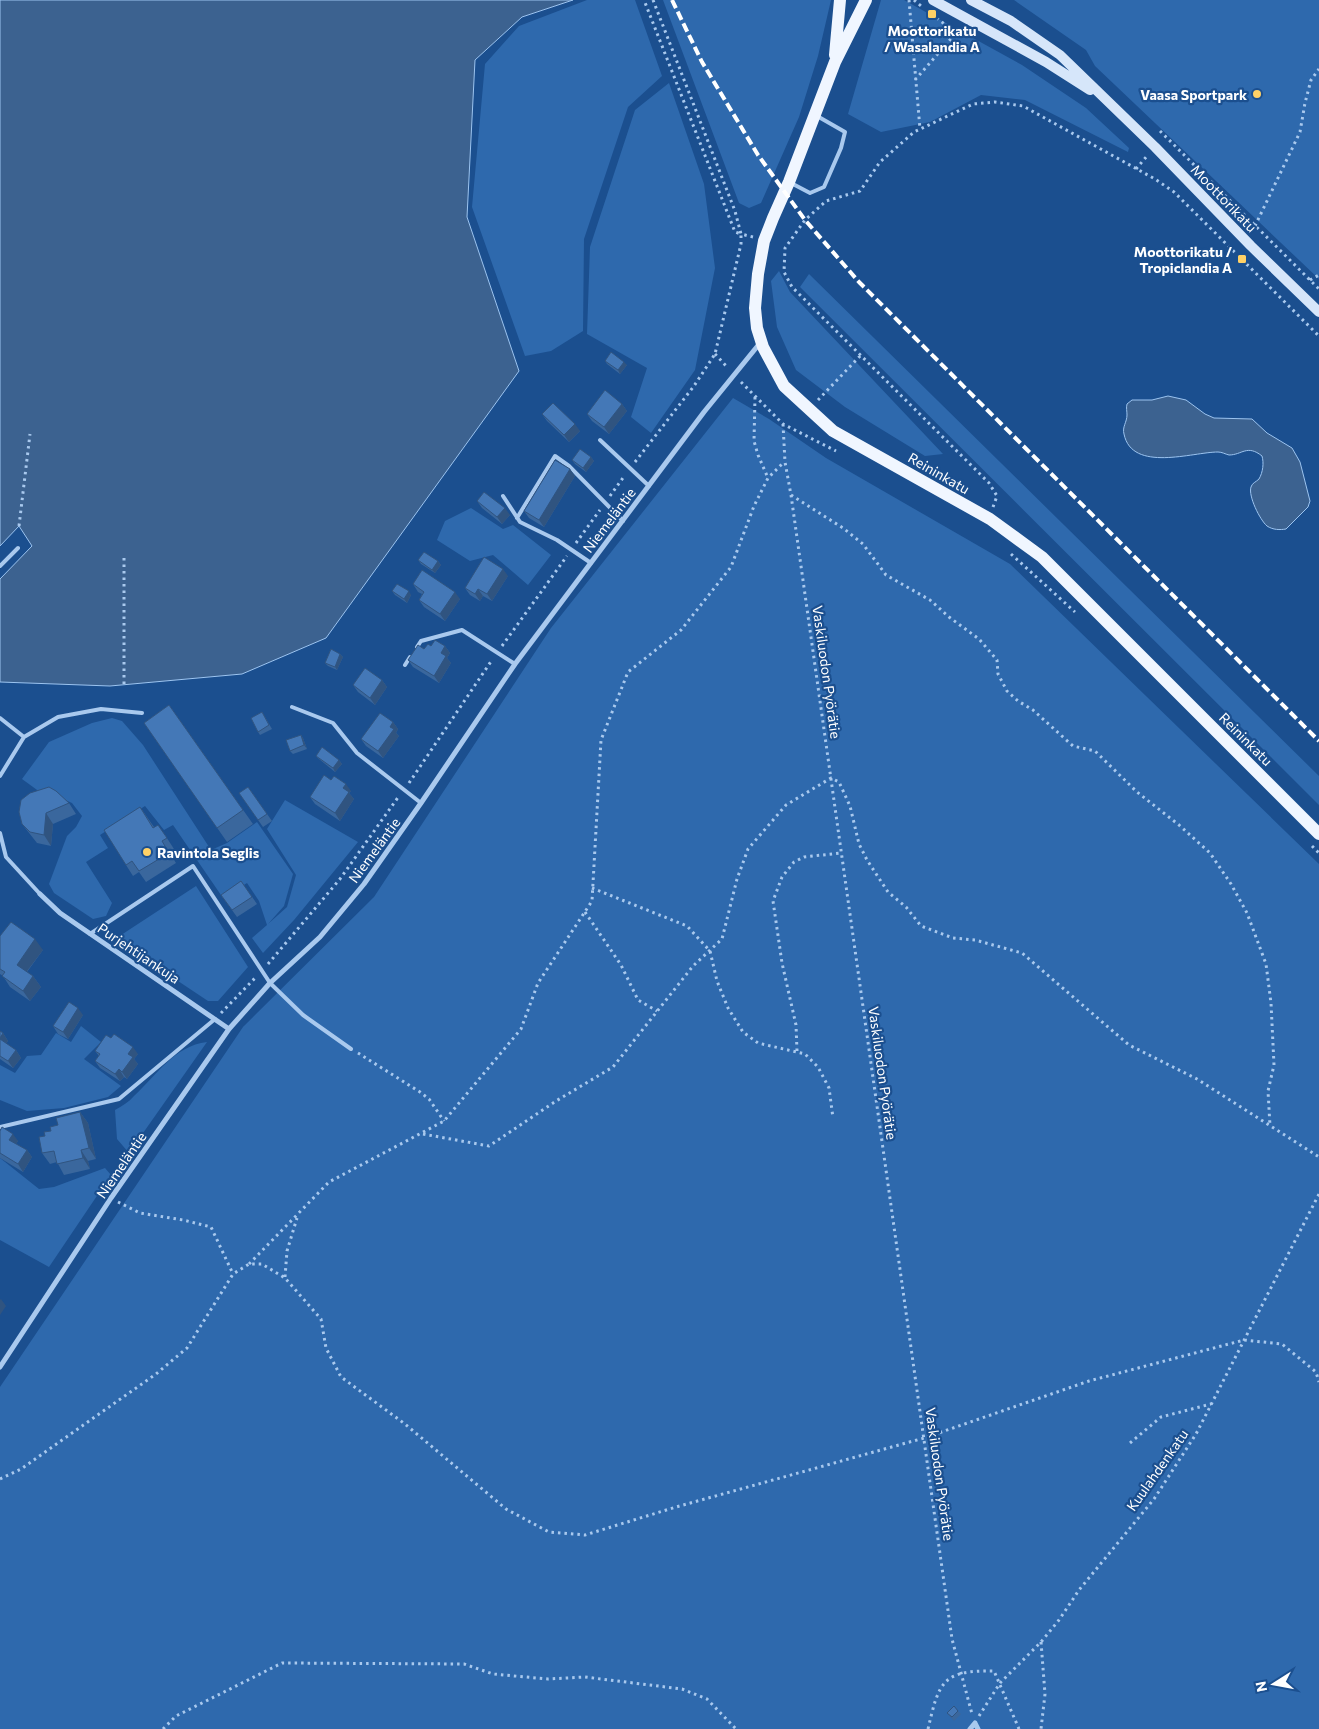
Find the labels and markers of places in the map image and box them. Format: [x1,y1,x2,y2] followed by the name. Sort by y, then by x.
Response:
[926,8,938,20] marker: Moottorikatu / Wasalandia A
[884,22,980,55] place label: Moottorikatu / Wasalandia A
[1140,86,1247,103] place label: Vaasa Sportpark
[1251,88,1263,100] marker: Vaasa Sportpark
[1134,243,1233,276] place label: Moottorikatu / Tropiclandia A
[1236,253,1248,265] marker: Moottorikatu / Tropiclandia A
[157,844,260,861] place label: Ravintola Seglis
[141,846,153,858] marker: Ravintola Seglis

